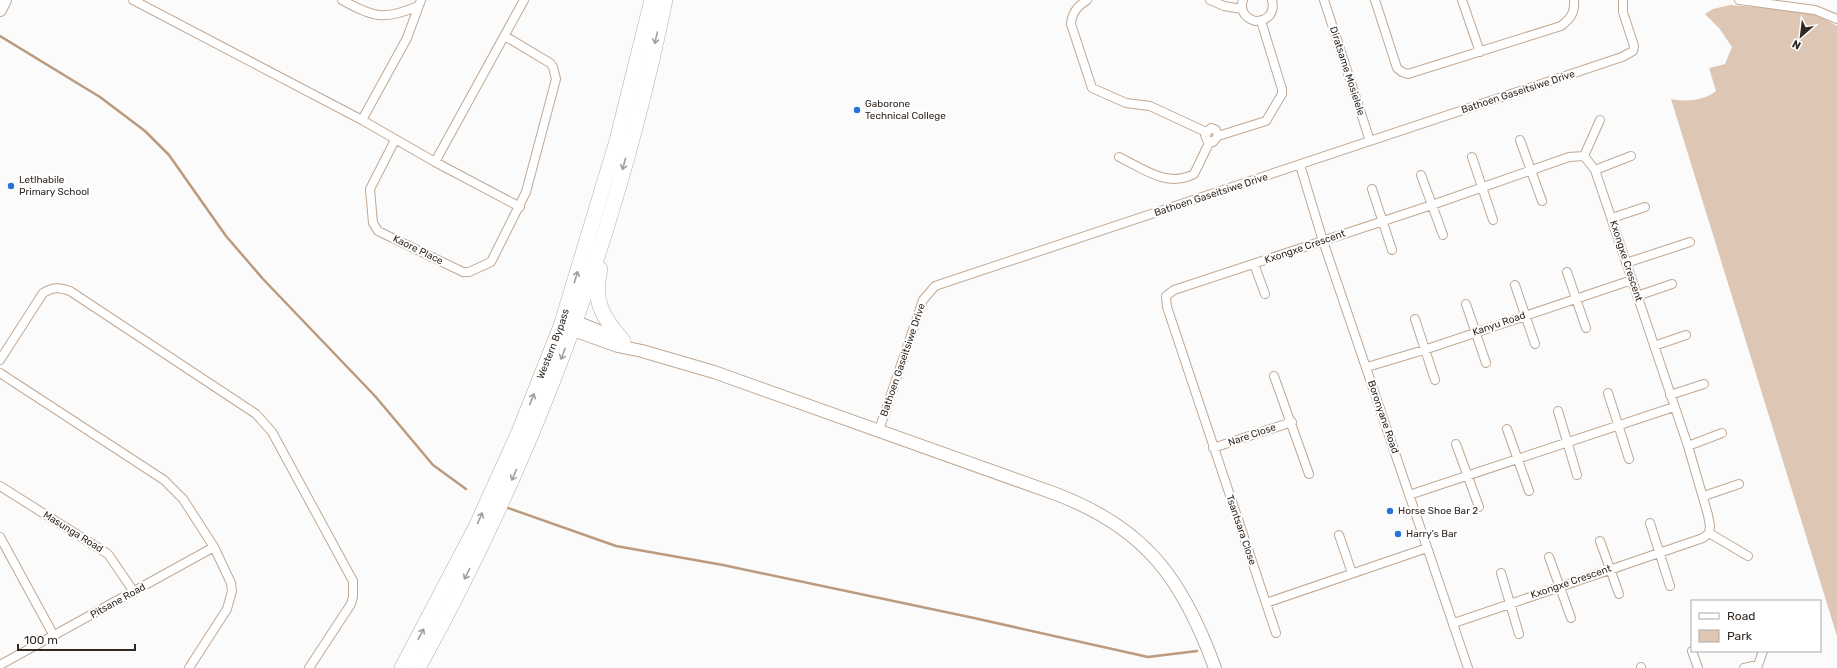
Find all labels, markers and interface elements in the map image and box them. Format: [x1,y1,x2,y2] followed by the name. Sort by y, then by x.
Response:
[1781,16,1821,56] north arrow
[1327,25,1367,117] street label: Diratsame Mosielele
[652,31,660,44] one-way arrow
[1790,37,1803,52] text: N
[1460,68,1577,116] street label: Bathoen Gaseitsiwe Drive
[865,98,946,122] place label: Gaborone Technical College
[852,105,862,115] marker: Gaborone Technical College
[620,157,627,170] one-way arrow
[1153,171,1270,219] street label: Bathoen Gaseitsiwe Drive
[19,174,89,198] place label: Letlhabile Primary School
[6,181,16,191] marker: Letlhabile Primary School
[1607,219,1645,303] street label: Kxongxe Crescent
[1263,228,1347,266] street label: Kxongxe Crescent
[391,233,445,267] street label: Kaore Place
[573,271,580,284] one-way arrow
[878,301,928,418] street label: Bathoen Gaseitsiwe Drive
[535,307,572,381] street label: Western Bypass
[1471,309,1527,339] street label: Kanyu Road
[558,348,566,360] one-way arrow
[1365,379,1401,455] street label: Boronyane Road
[528,394,536,406] one-way arrow
[1227,421,1278,449] street label: Nare Close
[510,468,517,480] one-way arrow
[1223,493,1259,567] street label: Tsantsara Close
[1398,505,1478,517] place label: Horse Shoe Bar 2
[1385,506,1395,516] marker: Horse Shoe Bar 2
[41,509,105,555] street label: Masunga Road
[477,513,484,525] one-way arrow
[1406,528,1457,540] place label: Harry's Bar
[1393,529,1403,539] marker: Harry's Bar
[1529,563,1613,601] street label: Kxongxe Crescent
[463,568,470,580] one-way arrow
[88,581,148,621] street label: Pitsane Road
[1691,600,1821,652] legend
[1727,609,1755,623] text: Road
[18,626,135,652] scale bar
[417,628,425,640] one-way arrow
[1727,629,1753,643] text: Park
[24,633,58,647] text: 100 m

